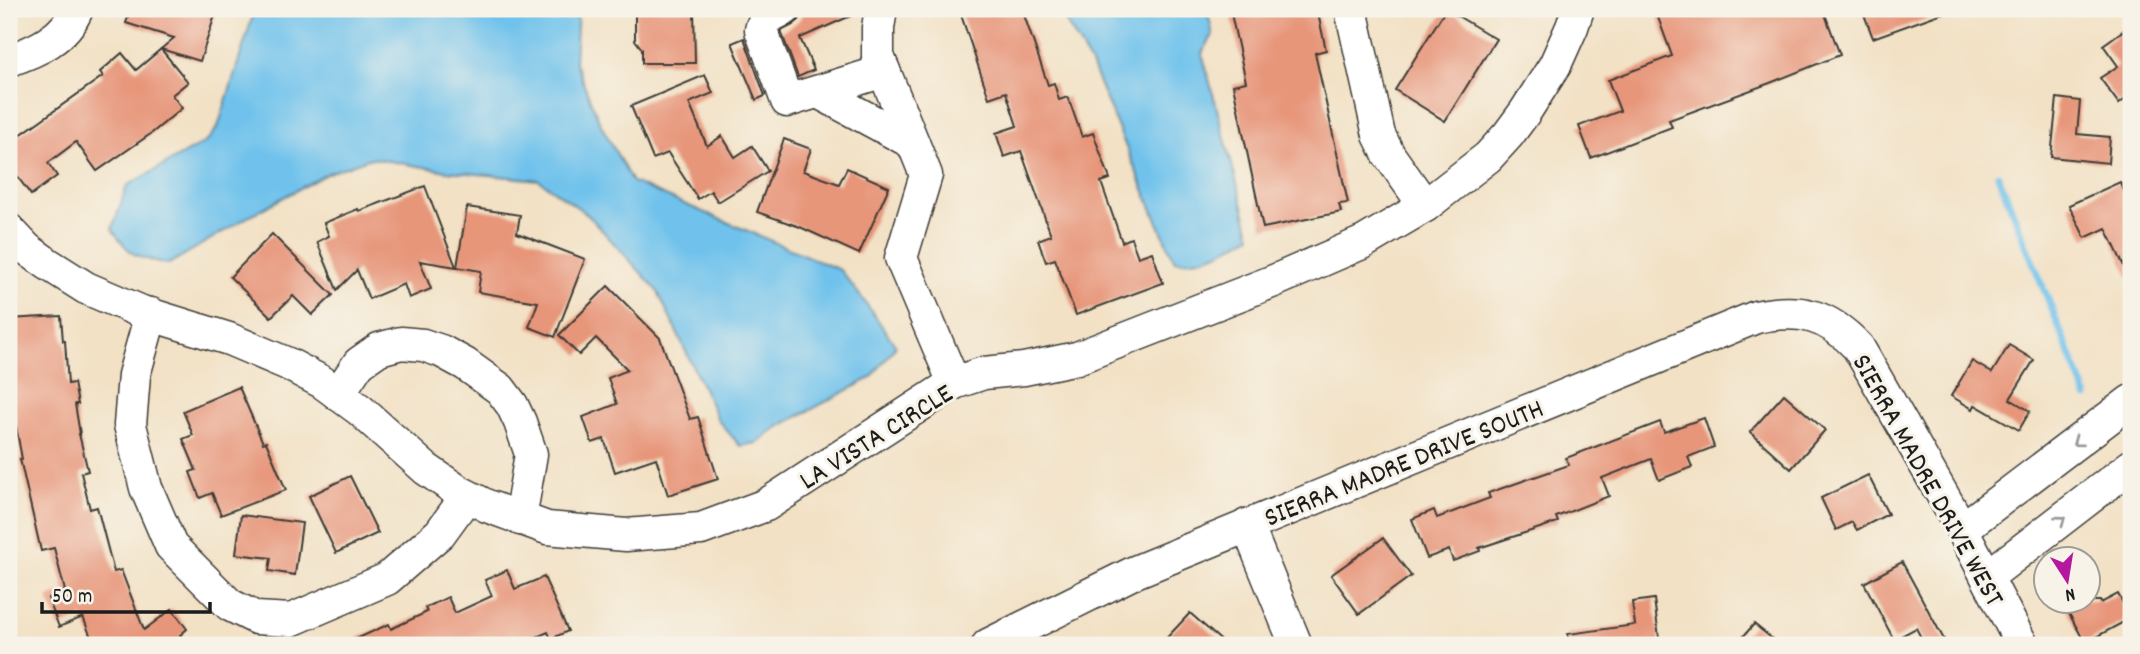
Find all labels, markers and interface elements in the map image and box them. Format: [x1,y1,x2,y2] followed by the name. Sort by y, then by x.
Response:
[1839,348,2012,615] street label: SIERRA MADRE DRIVE WEST
[793,376,963,502] street label: LA VISTA CIRCLE
[1259,391,1551,540] street label: SIERRA MADRE DRIVE SOUTH
[2072,433,2085,446] one-way arrow
[2053,516,2065,529] one-way arrow
[2032,546,2102,616] north arrow
[42,570,210,614] scale bar
[2062,579,2077,607] text: N
[52,583,92,613] text: 50 m

